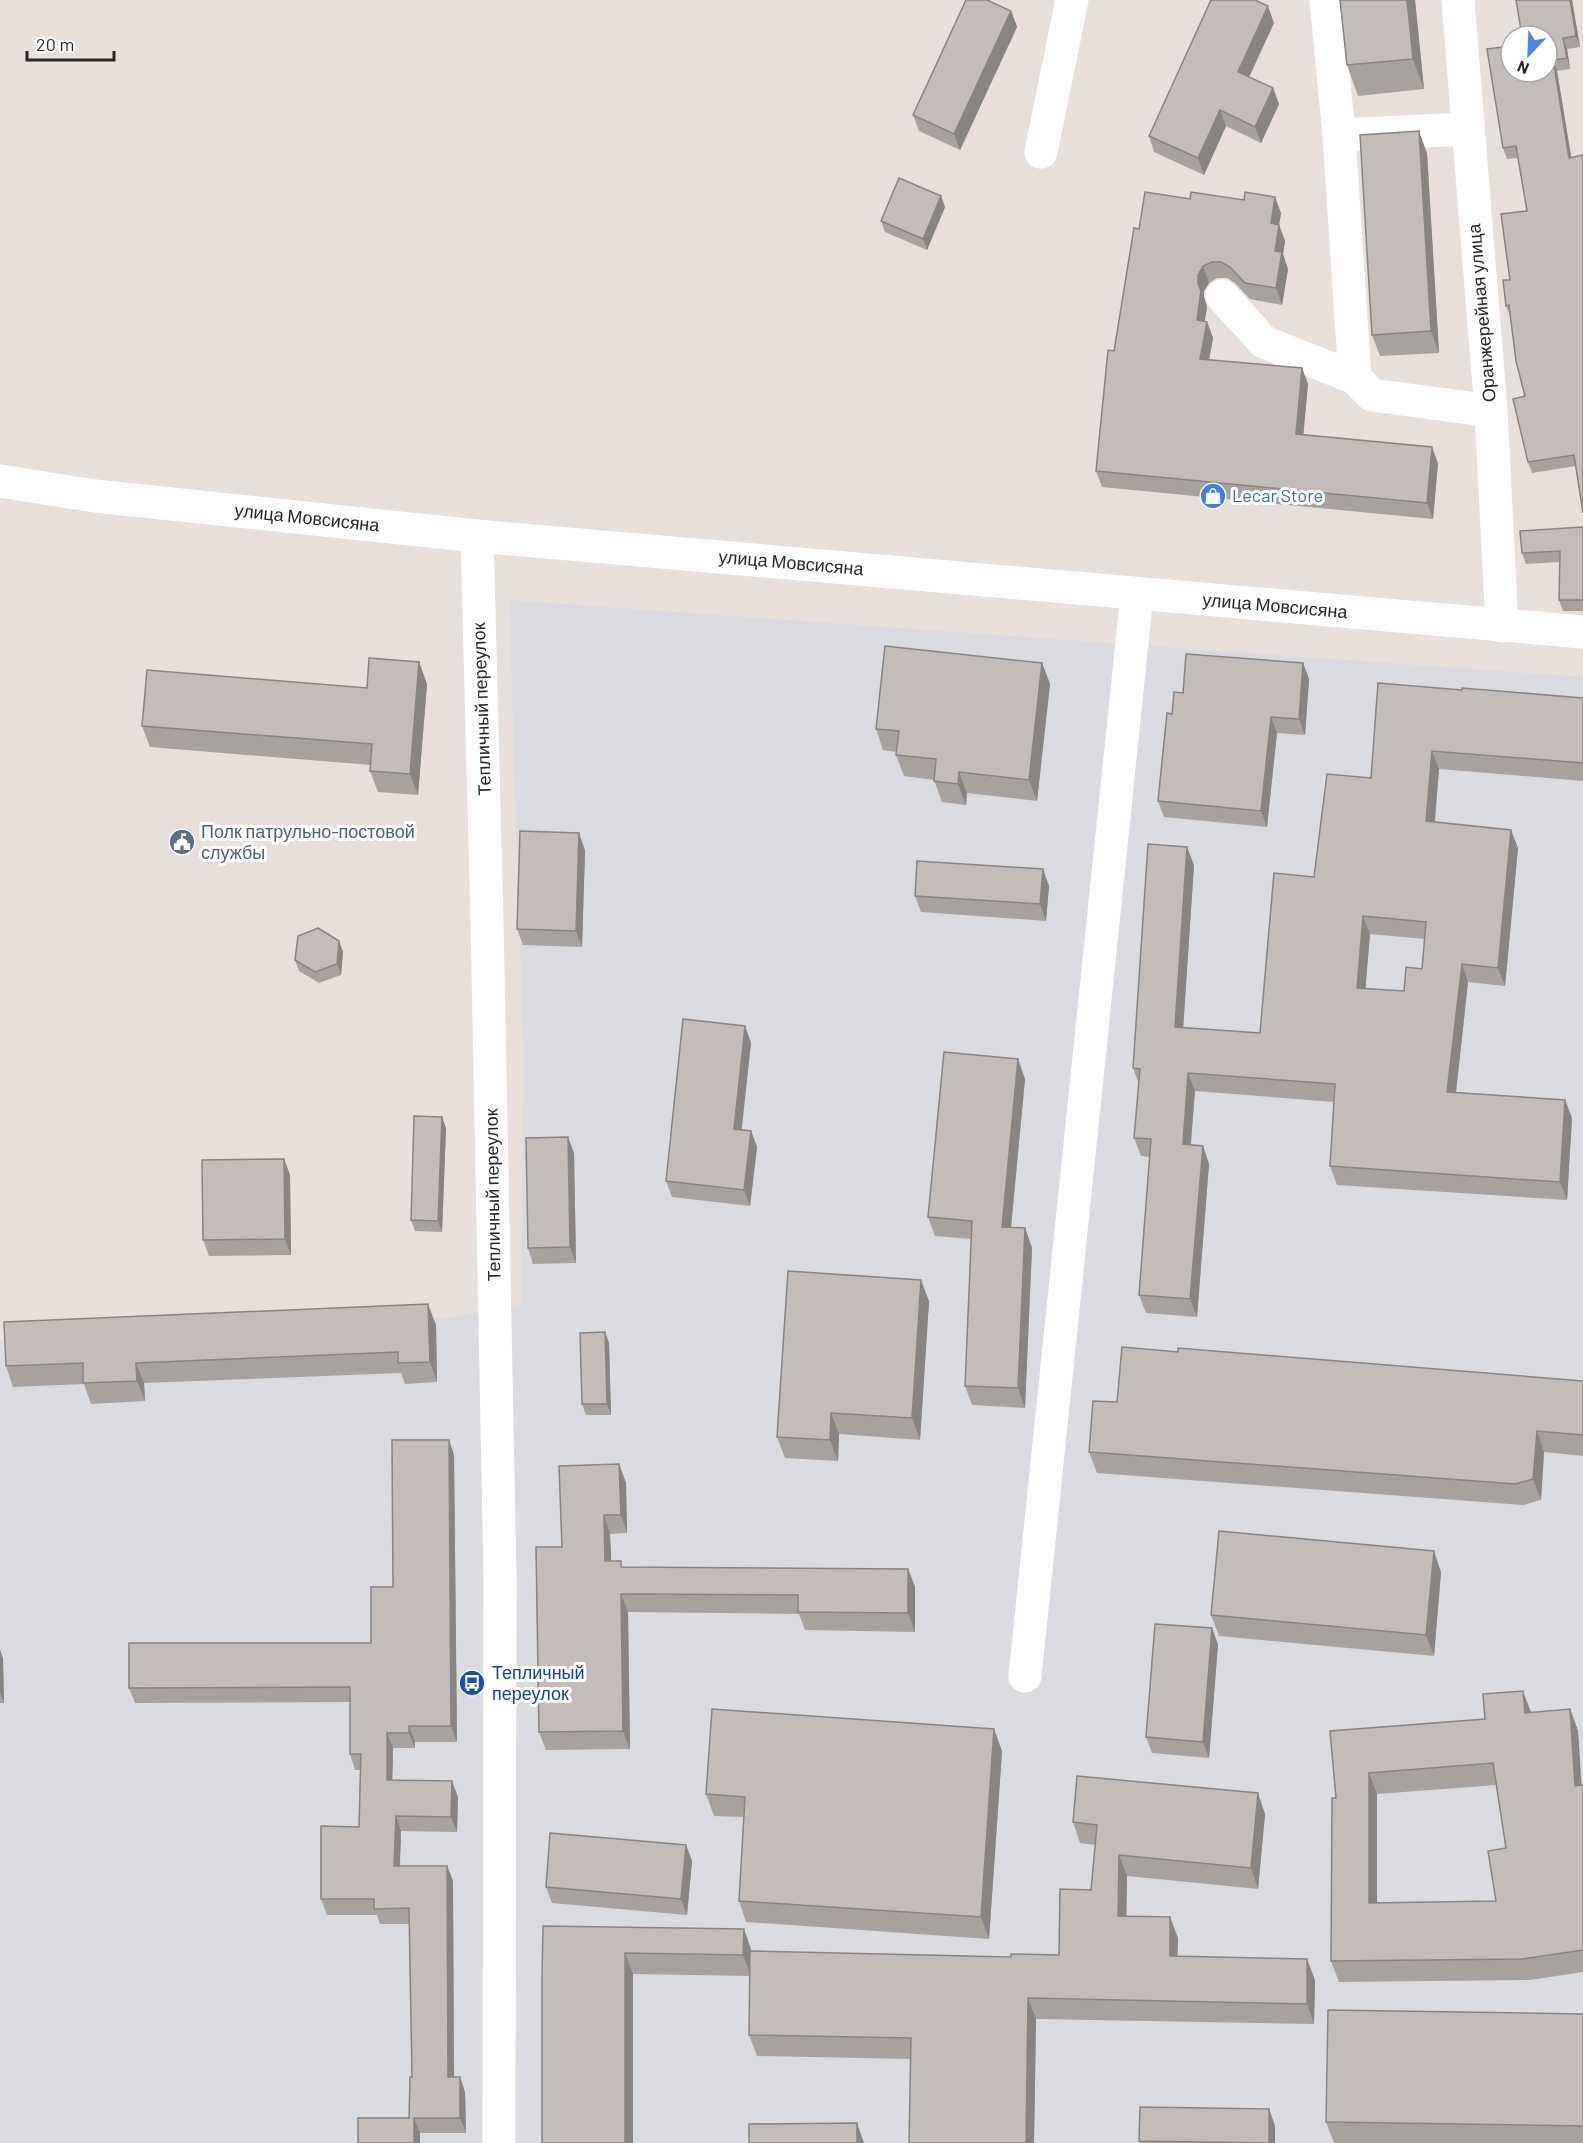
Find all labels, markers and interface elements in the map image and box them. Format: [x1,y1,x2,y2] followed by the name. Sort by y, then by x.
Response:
[27,24,114,62] scale bar
[1499,24,1559,84] north arrow
[36,33,74,55] text: 20 m
[1514,57,1532,79] text: N
[1462,222,1500,403] street label: Оранжерейная улица
[1198,481,1228,511] shop icon: Lecar Store
[1232,484,1323,506] place label: Lecar Store
[234,498,382,536] street label: улица Мовсисяна
[718,545,865,579] street label: улица Мовсисяна
[1202,588,1349,622] street label: улица Мовсисяна
[467,622,495,796] street label: Тепличный переулок
[201,820,415,863] place label: Полк патрульно-постовой службы
[167,827,197,857] public building icon: Полк патрульно-постовой службы
[479,1108,505,1282] street label: Тепличный переулок
[492,1661,585,1704] place label: Тепличный переулок
[457,1668,487,1698] bus stop icon: Тепличный переулок

